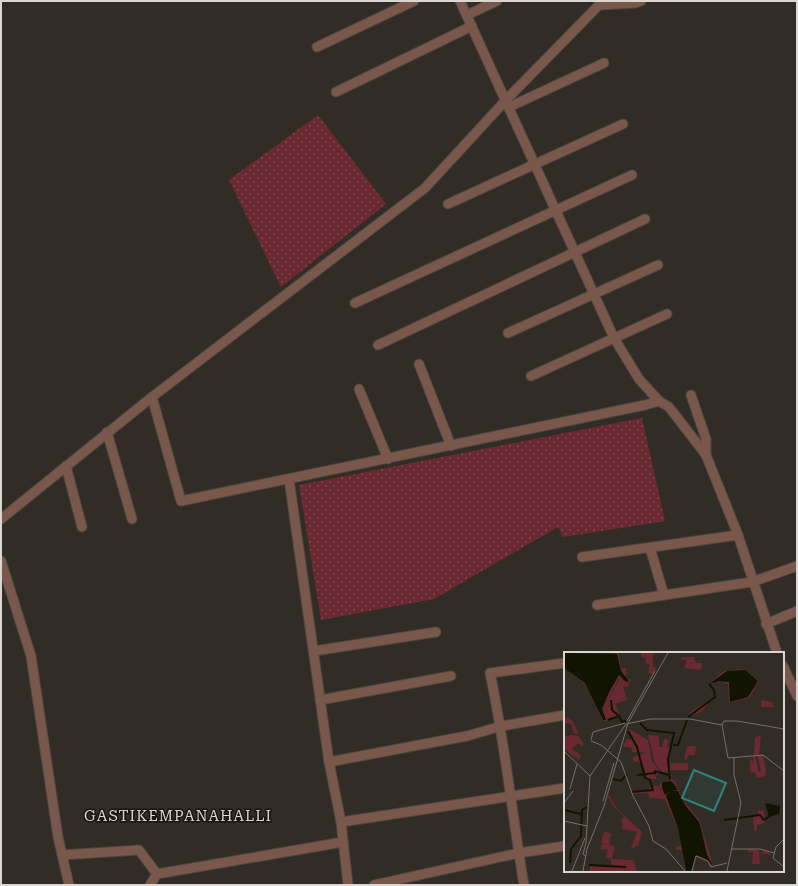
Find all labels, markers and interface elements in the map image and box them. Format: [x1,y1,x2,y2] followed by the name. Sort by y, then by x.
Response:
[564,652,784,872] inset map
[84,807,272,825] district label: GASTIKEMPANAHALLI

